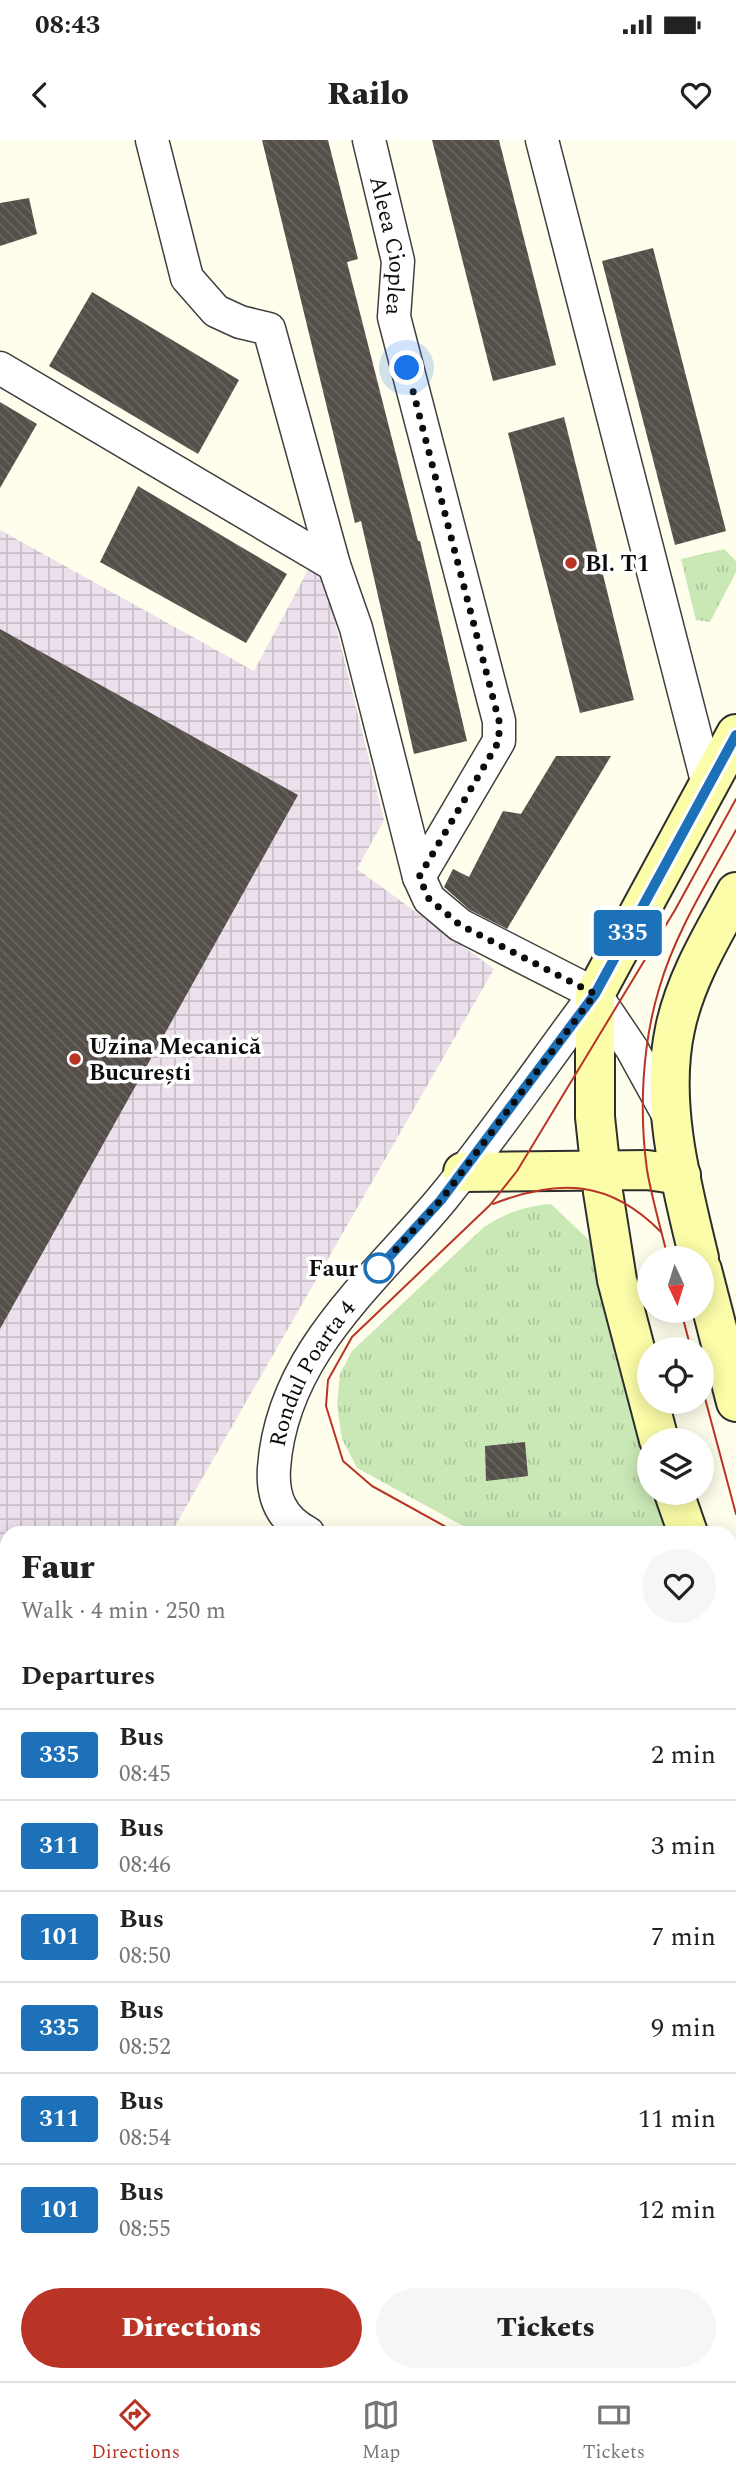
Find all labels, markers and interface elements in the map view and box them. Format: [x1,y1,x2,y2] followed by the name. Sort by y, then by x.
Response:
[35,5,100,45] text: 08:43
[327,70,409,119] text: Railo
[21,76,59,114] icon: back
[677,76,715,114] icon: heart
[359,172,414,316] street label: Aleea Cioplea
[389,350,424,385] your location
[585,547,650,582] place label: Bl. T1
[563,555,579,571] marker: Bl. T1
[588,910,668,956] line badge: 335
[608,915,648,951] text: 335
[89,1030,261,1091] place label: Uzina Mecanică București
[67,1051,83,1067] marker: Uzina Mecanică București
[637,1246,714,1323] north arrow
[637,1246,714,1505] map controls
[309,1252,358,1287] place label: Faur
[364,1253,394,1283] marker: Faur
[261,1292,365,1450] street label: Rondul Poarta 4
[637,1337,714,1414] button: locate
[637,1428,714,1505] button: layers
[21,1543,94,1593] text: Faur
[642,1549,716,1623] button: heart
[21,1594,226,1629] text: Walk · 4 min · 250 m
[21,1656,155,1696] text: Departures
[119,1717,164,1757] text: Bus
[651,1735,716,1775] text: 2 min
[39,1737,80,1773] text: 335
[119,1757,171,1792] text: 08:45
[119,1808,164,1848] text: Bus
[651,1826,716,1866] text: 3 min
[39,1828,80,1864] text: 311
[119,1848,171,1883] text: 08:46
[119,1899,164,1939] text: Bus
[651,1917,716,1957] text: 7 min
[39,1919,80,1955] text: 101
[119,1939,171,1974] text: 08:50
[119,1990,164,2030] text: Bus
[651,2008,716,2048] text: 9 min
[39,2010,80,2046] text: 335
[119,2030,171,2065] text: 08:52
[119,2081,164,2121] text: Bus
[638,2099,716,2139] text: 11 min
[39,2101,80,2137] text: 311
[119,2121,171,2156] text: 08:54
[119,2172,164,2212] text: Bus
[638,2190,716,2230] text: 12 min
[39,2192,80,2228] text: 101
[119,2212,171,2247] text: 08:55
[21,2288,362,2368] button: Directions
[376,2288,716,2368] button: Tickets
[91,2396,180,2467] tab: Directions
[362,2396,400,2467] tab: Map
[583,2396,645,2467] tab: Tickets

